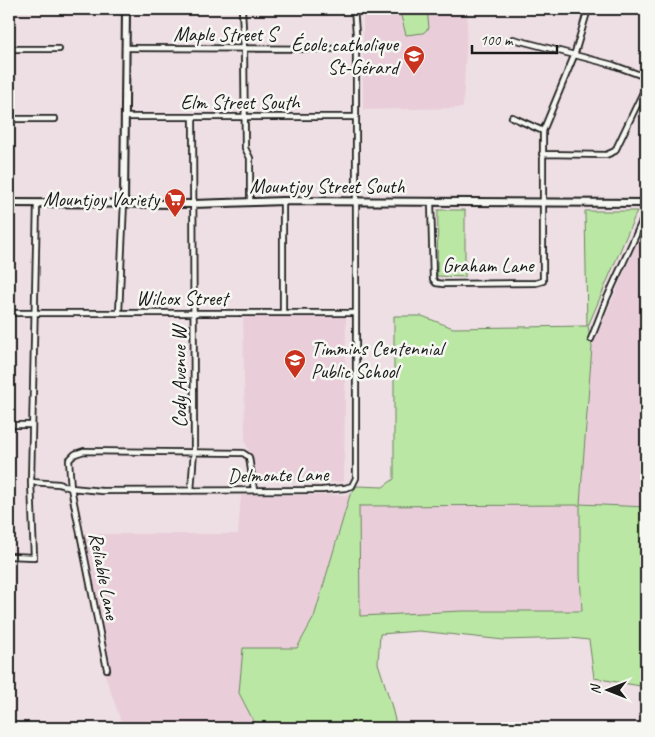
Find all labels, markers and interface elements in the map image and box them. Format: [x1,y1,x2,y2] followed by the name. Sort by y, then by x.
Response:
[173,22,281,47] street label: Maple Street S
[472,22,558,54] scale bar
[480,31,514,50] text: 100 m
[291,32,401,80] place label: École catholique St-Gérard
[402,44,426,75] school or university icon: École catholique St-Gérard
[180,90,301,115] street label: Elm Street South
[249,174,405,199] street label: Mountjoy Street South
[43,187,161,212] place label: Mountjoy Variety
[163,187,187,218] supermarket icon: Mountjoy Variety
[443,253,535,278] street label: Graham Lane
[136,286,231,311] street label: Wilcox Street
[167,323,192,428] street label: Cody Avenue W
[311,336,447,384] place label: Timmins Centennial Public School
[283,348,307,379] school or university icon: Timmins Centennial Public School
[227,462,330,488] street label: Delmonte Lane
[83,530,125,623] street label: Reliable Lane
[582,664,632,714] north arrow
[587,683,604,694] text: N

